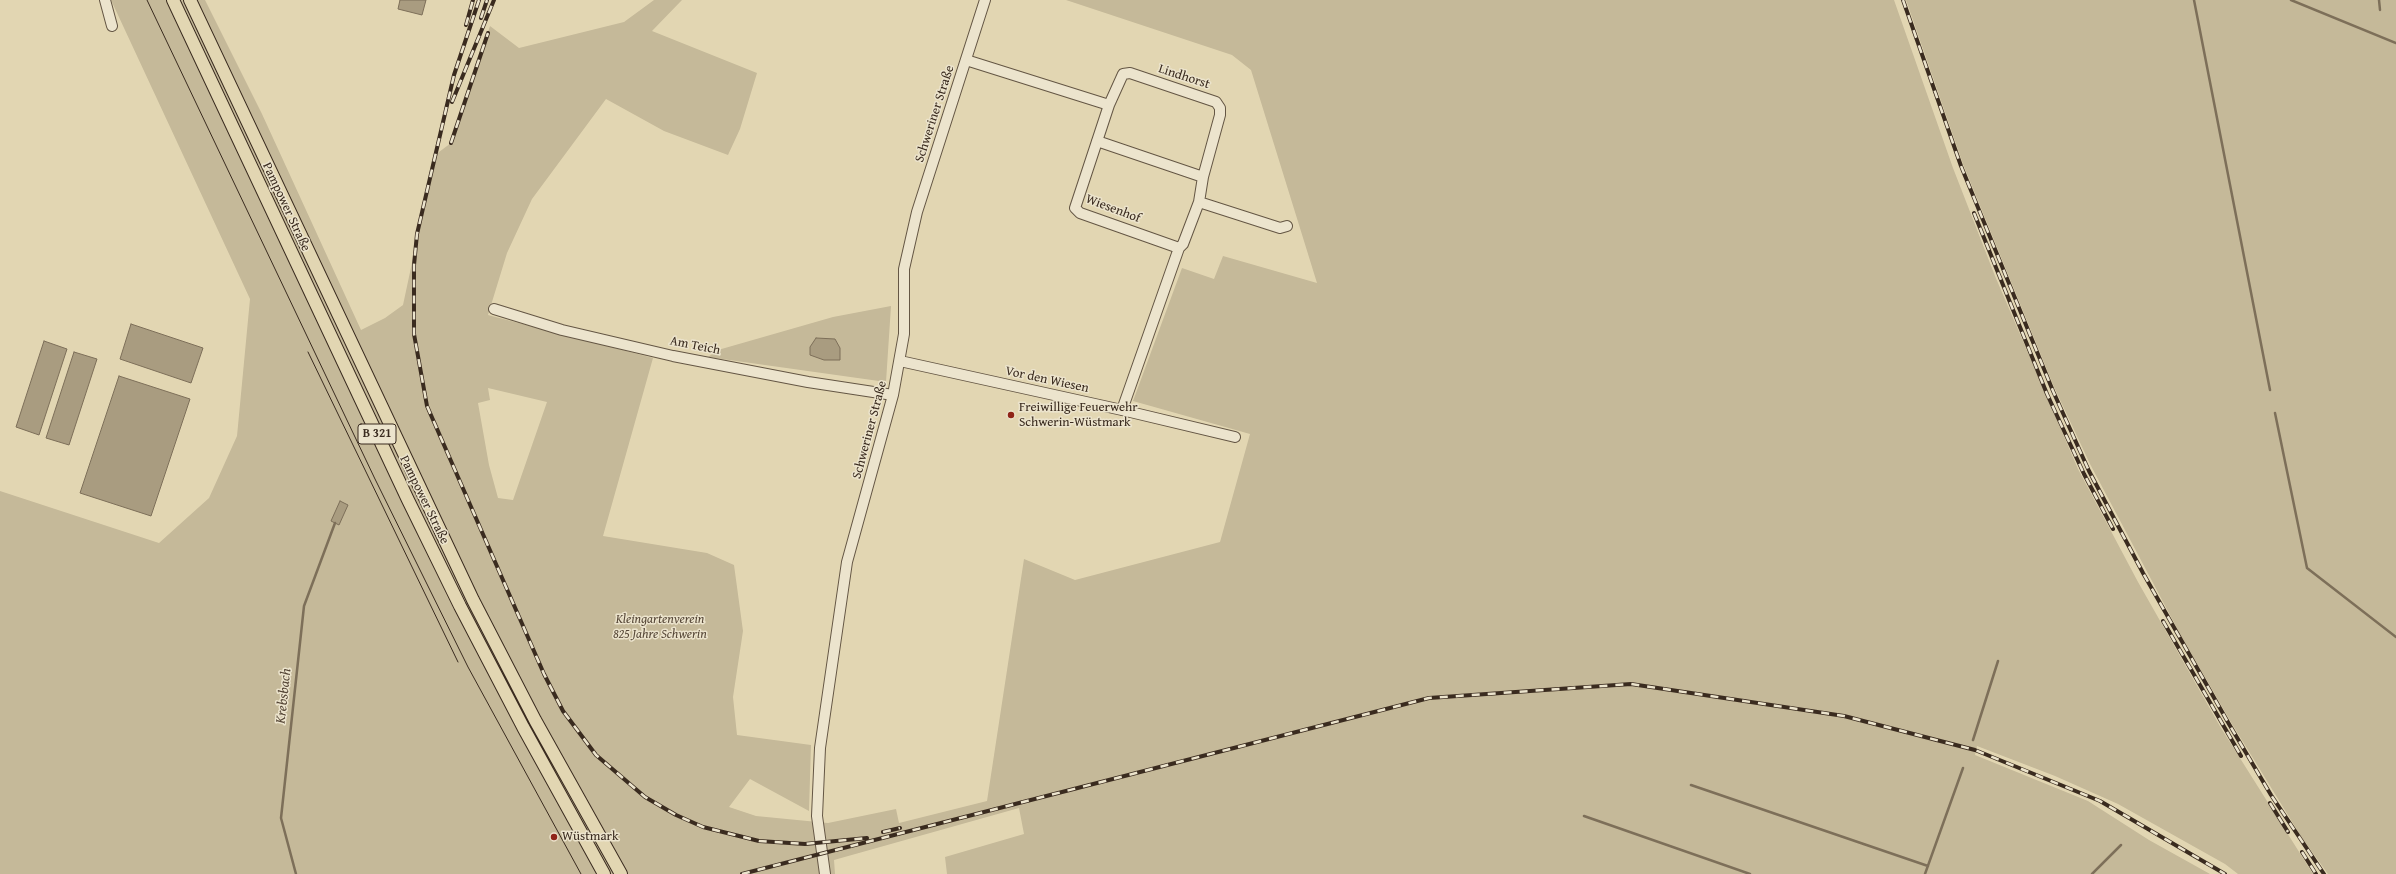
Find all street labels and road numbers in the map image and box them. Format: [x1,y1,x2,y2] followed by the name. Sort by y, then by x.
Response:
[1156,61,1212,93] street label: Lindhorst
[912,64,958,164] street label: Schweriner Straße
[259,160,313,254] street label: Pampower Straße
[1083,191,1143,227] street label: Wiesenhof
[669,334,721,358] street label: Am Teich
[1004,364,1090,396] street label: Vor den Wiesen
[849,379,891,481] street label: Schweriner Straße
[358,424,396,444] road number: B 321
[396,453,452,547] street label: Pampower Straße

